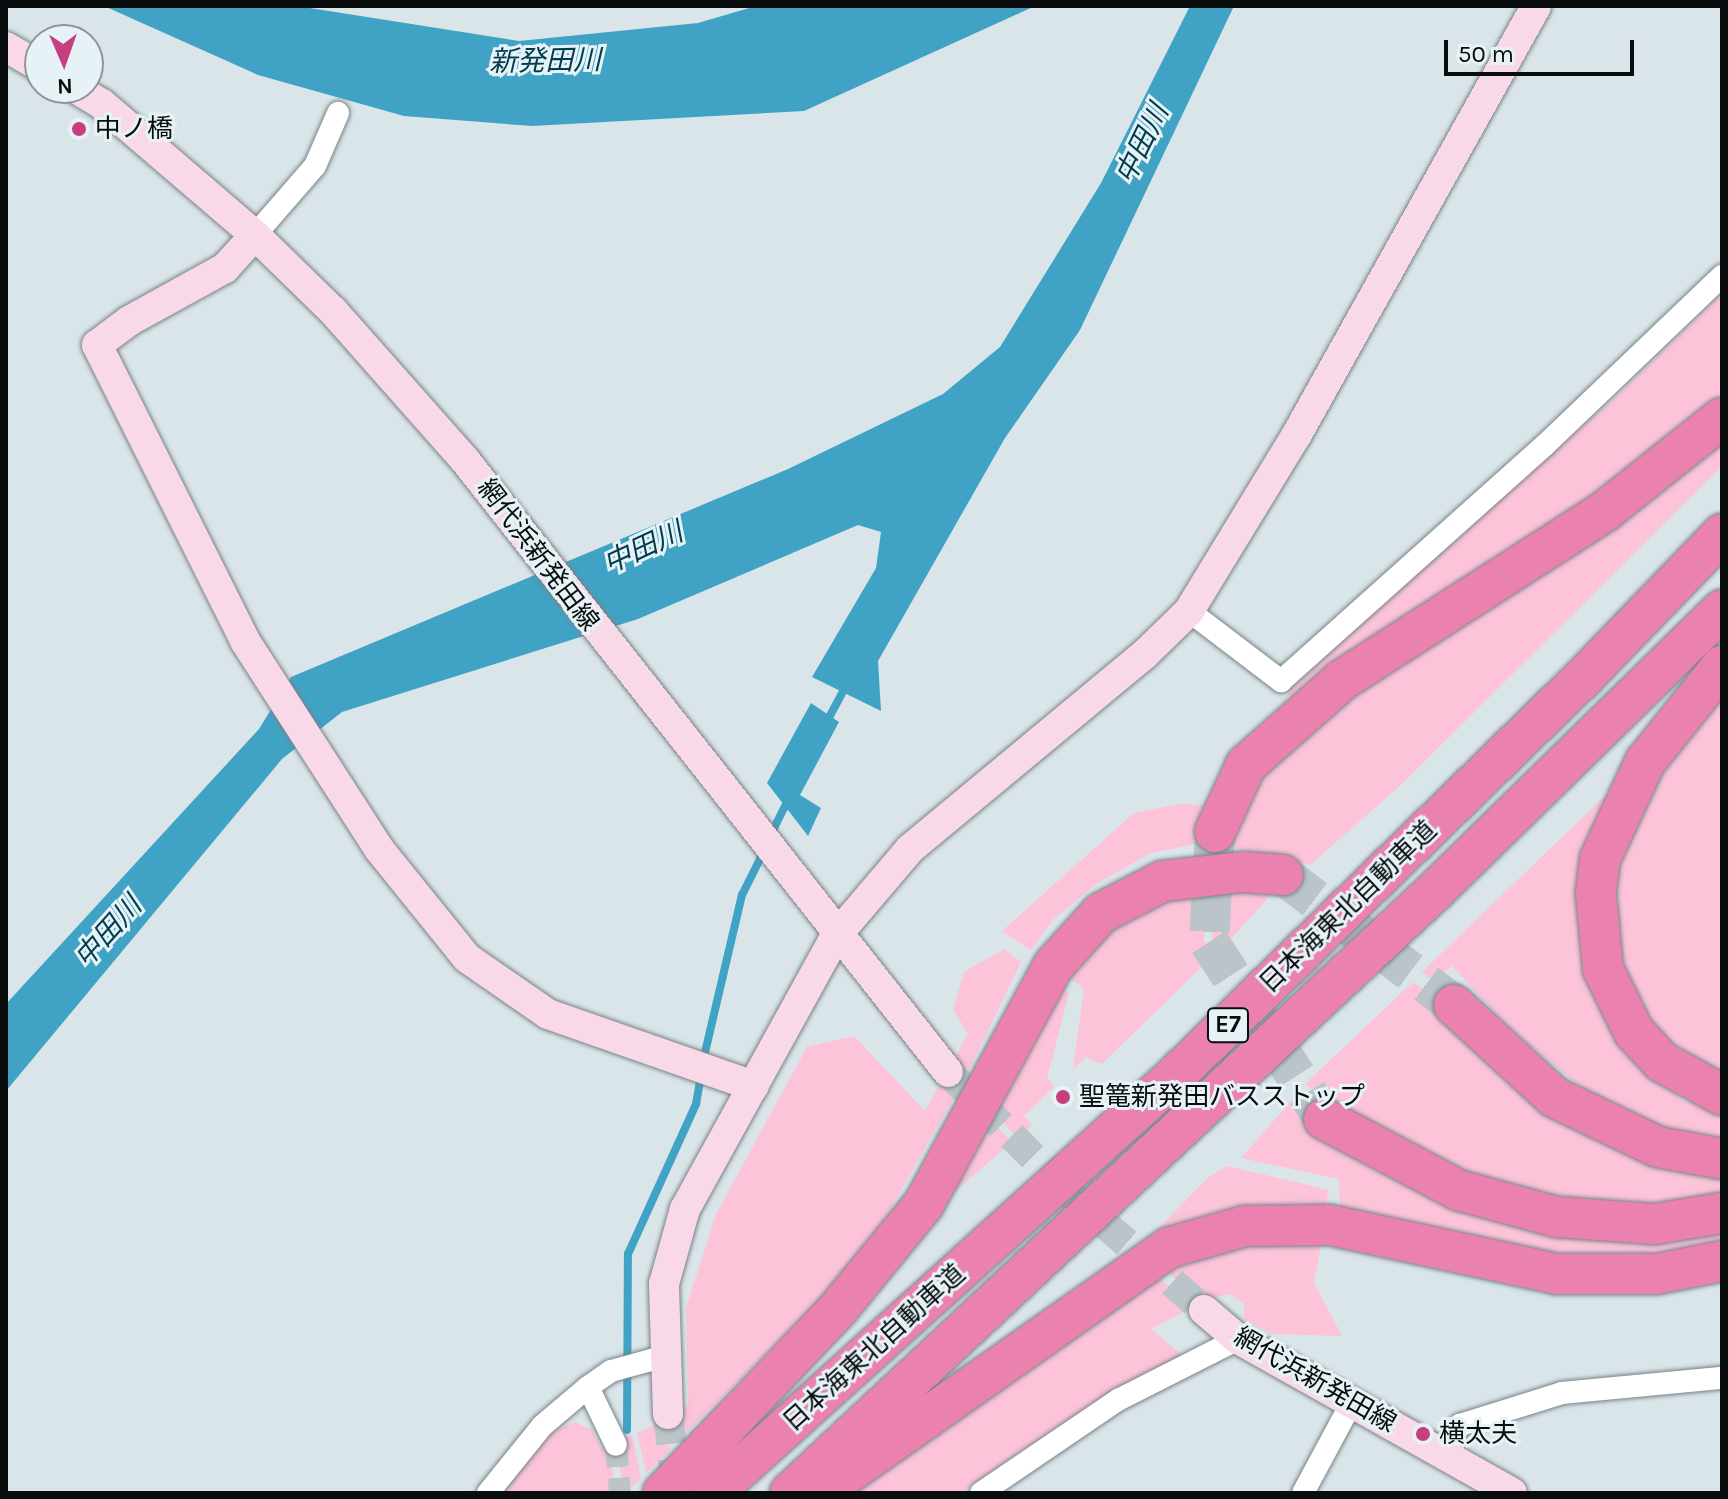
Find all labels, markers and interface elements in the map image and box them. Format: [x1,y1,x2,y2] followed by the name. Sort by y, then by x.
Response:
[24,24,104,104] north arrow
[1448,24,1638,74] scale bar
[1458,40,1514,68] text: 50 m
[489,43,601,79] water label: 新発田川
[56,73,73,99] text: N
[1108,99,1176,189] water label: 中田川
[95,113,173,145] place label: 中ノ橋
[70,120,88,138] marker: 中ノ橋
[471,473,605,637] street label: 網代浜新発田線
[598,515,688,581] water label: 中田川
[1253,815,1443,999] street label: 日本海東北自動車道
[67,890,149,974] water label: 中田川
[1206,1005,1250,1045] road number: E7
[1079,1081,1365,1113] place label: 聖篭新発田バスストップ
[1054,1088,1072,1106] marker: 聖篭新発田バスストップ
[777,1258,971,1438] street label: 日本海東北自動車道
[1228,1321,1402,1439] street label: 網代浜新発田線
[1439,1418,1517,1450] place label: 横太夫
[1414,1425,1432,1443] marker: 横太夫

